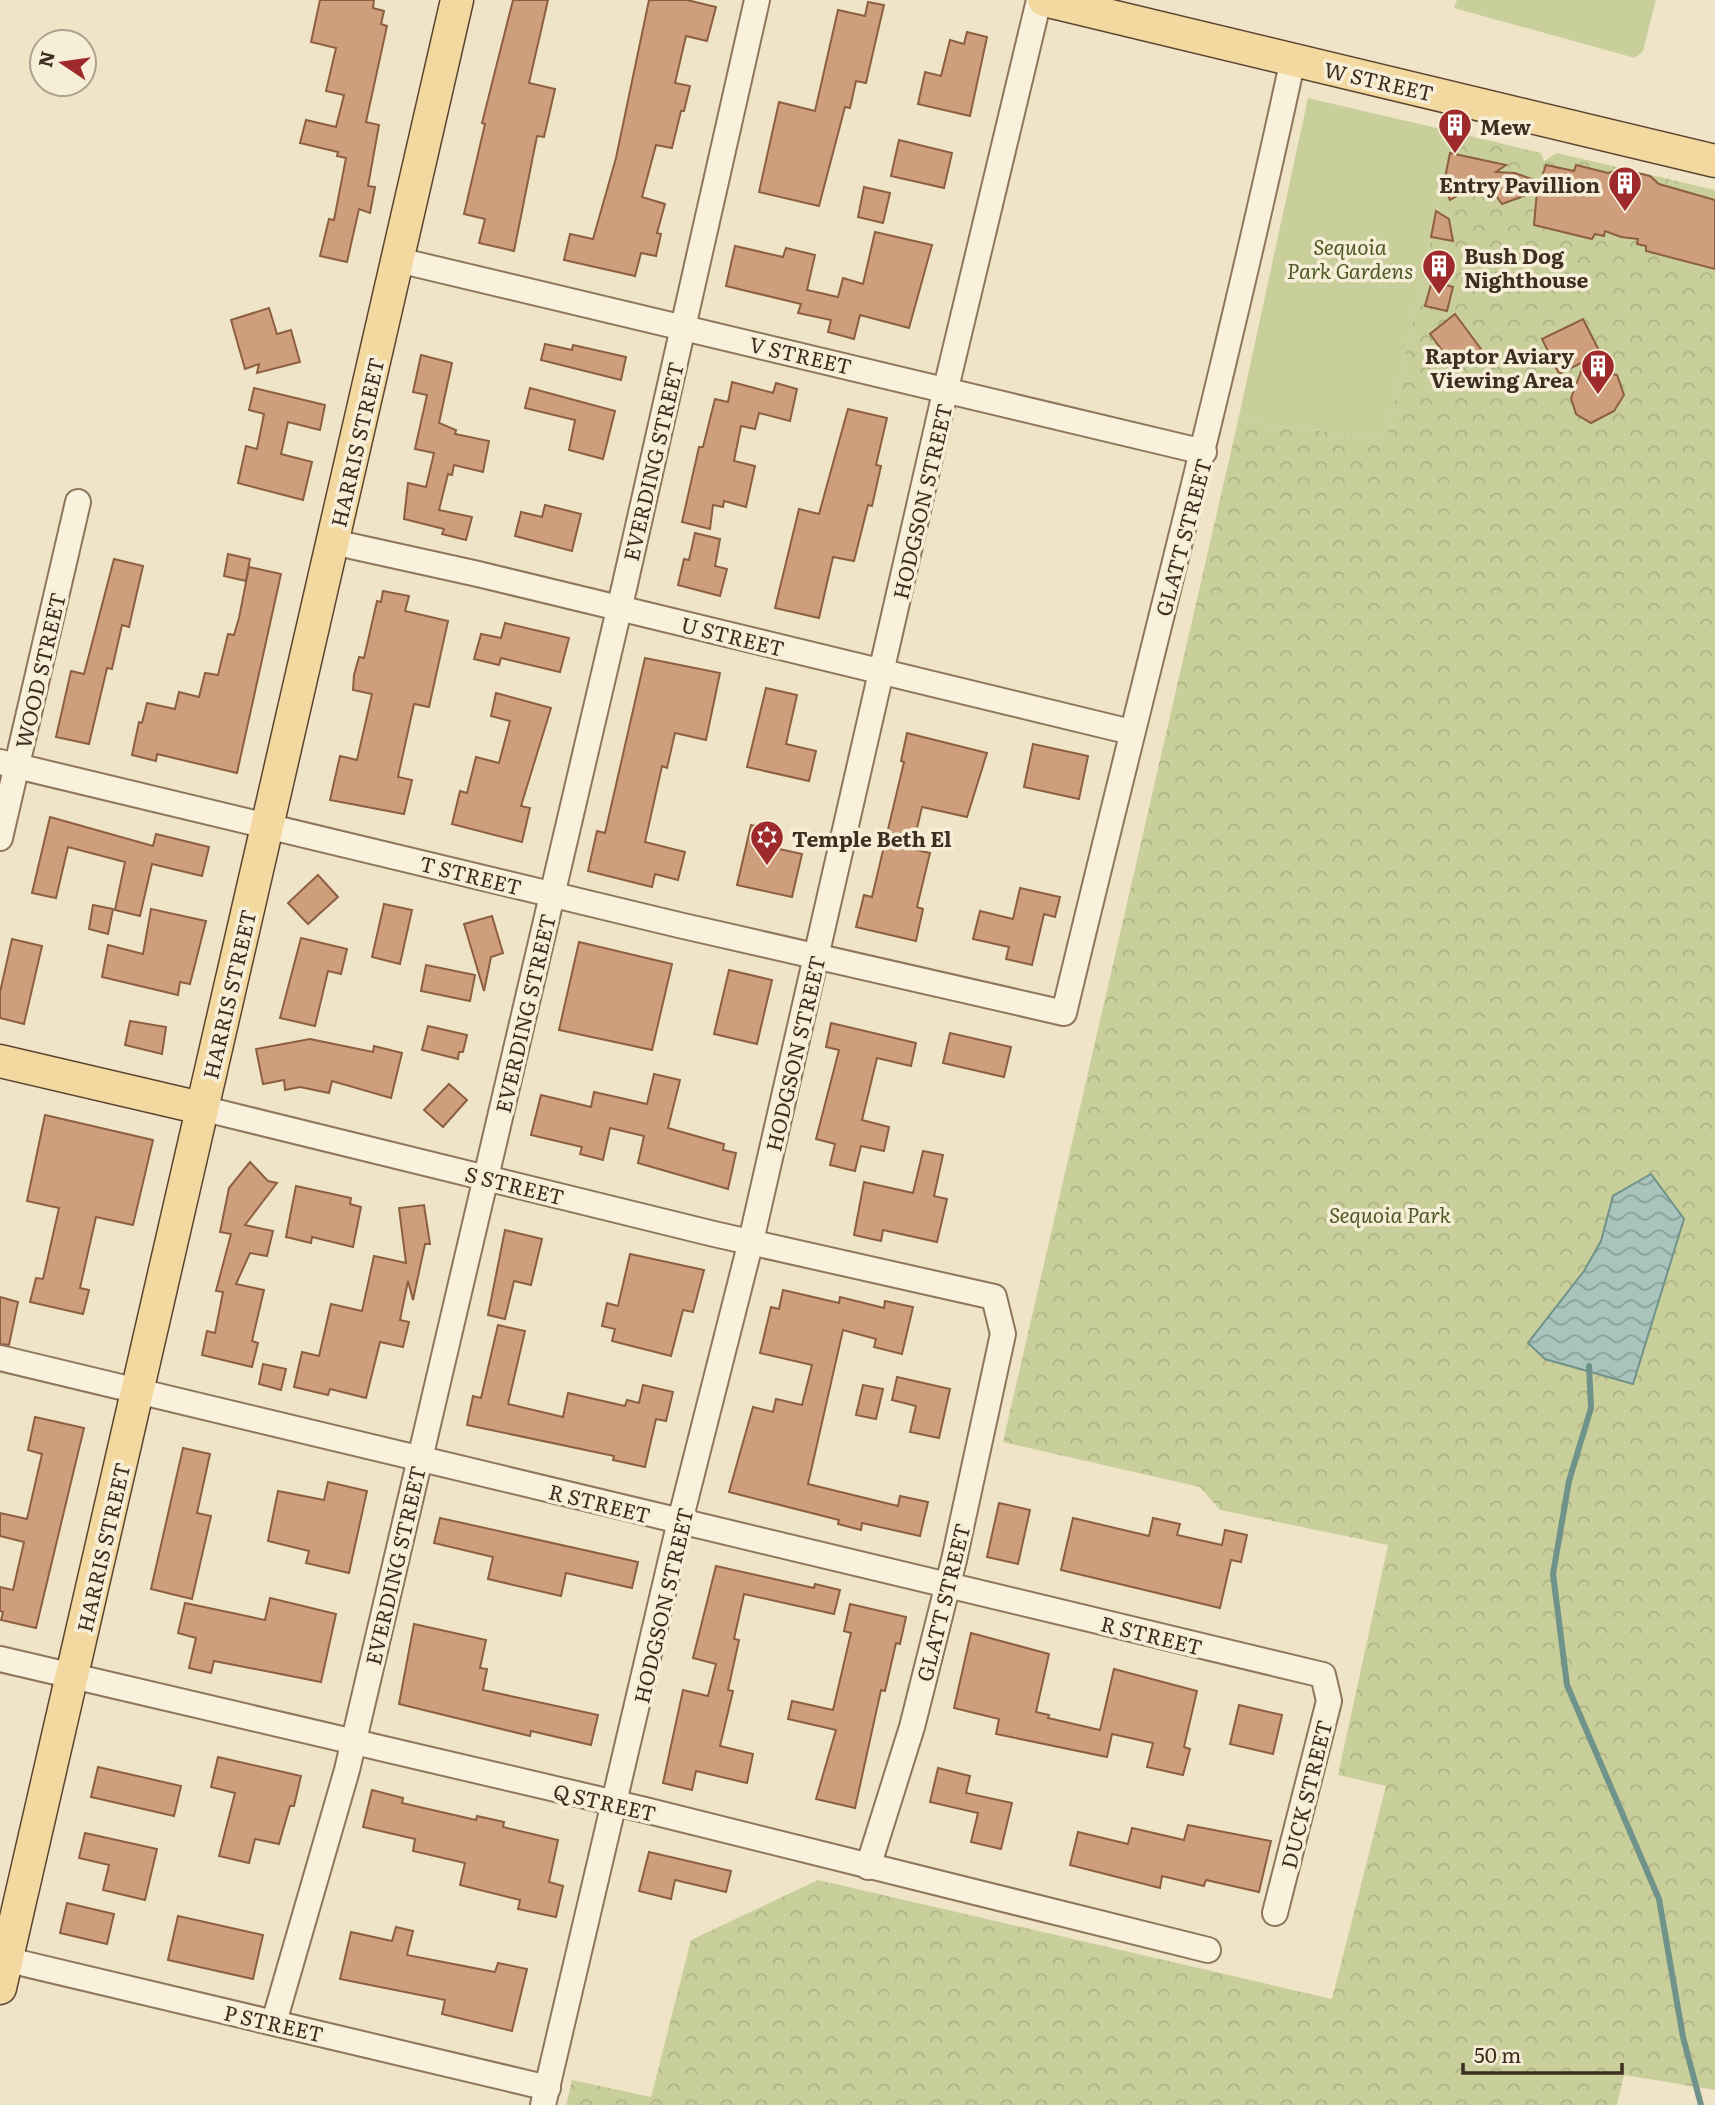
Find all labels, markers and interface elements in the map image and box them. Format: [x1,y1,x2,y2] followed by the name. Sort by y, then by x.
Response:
[28,28,98,98] north arrow
[30,48,61,70] text: N
[1321,52,1437,108] street label: W STREET
[1436,106,1474,155] building icon: Mew
[1480,110,1531,141] place label: Mew
[1606,164,1644,213] building icon: Entry Pavillion
[1439,168,1600,199] place label: Entry Pavillion
[1287,230,1413,285] park label: Sequoia Park Gardens
[1464,239,1589,294] place label: Bush Dog Nighthouse
[1420,247,1458,296] building icon: Bush Dog Nighthouse
[747,327,855,381] street label: V STREET
[1425,339,1575,394] place label: Raptor Aviary Viewing Area
[1579,347,1617,396] building icon: Raptor Aviary Viewing Area
[321,354,391,530] street label: HARRIS STREET
[614,358,690,564] street label: EVERDING STREET
[883,400,959,602] street label: HODGSON STREET
[1146,455,1218,619] street label: GLATT STREET
[6,589,72,751] street label: WOOD STREET
[678,607,788,663] street label: U STREET
[748,818,786,867] synagogue icon: Temple Beth El
[792,822,952,853] place label: Temple Beth El
[417,846,525,902] street label: T STREET
[193,906,263,1082] street label: HARRIS STREET
[486,910,562,1116] street label: EVERDING STREET
[756,952,832,1154] street label: HODGSON STREET
[462,1157,568,1211] street label: S STREET
[1329,1198,1451,1229] park label: Sequoia Park
[67,1459,137,1635] street label: HARRIS STREET
[356,1462,432,1668] street label: EVERDING STREET
[546,1474,654,1530] street label: R STREET
[624,1504,700,1706] street label: HODGSON STREET
[907,1520,977,1684] street label: GLATT STREET
[1098,1606,1206,1662] street label: R STREET
[1272,1716,1338,1872] street label: DUCK STREET
[551,1774,659,1828] street label: Q STREET
[221,1996,327,2048] street label: P STREET
[1463,2032,1622,2076] scale bar
[1474,2038,1521,2069] text: 50 m

